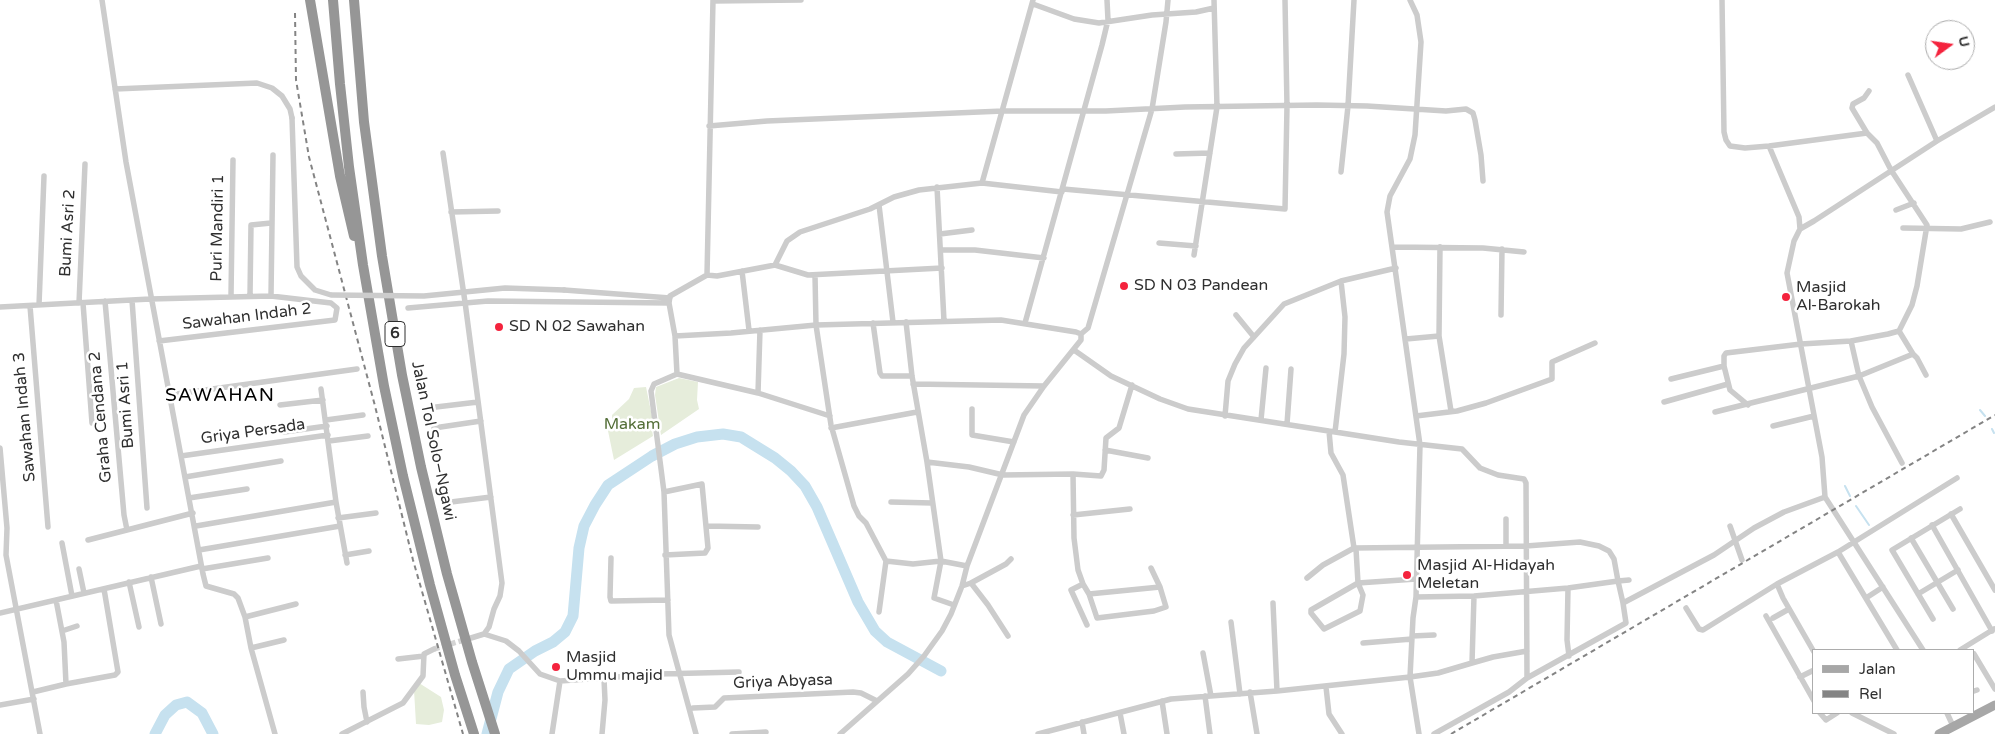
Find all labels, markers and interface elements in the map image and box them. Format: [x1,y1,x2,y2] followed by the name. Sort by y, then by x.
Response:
[1925,20,1975,70] north arrow
[1955,34,1974,49] text: U
[207,174,229,282] street label: Puri Mandiri 1
[56,189,80,277] street label: Bumi Asri 2
[1134,276,1268,296] place label: SD N 03 Pandean
[1796,278,1880,316] place label: Masjid Al-Barokah
[1118,280,1130,292] marker: SD N 03 Pandean
[1780,291,1792,303] marker: Masjid Al-Barokah
[181,300,313,334] street label: Sawahan Indah 2
[509,317,645,337] place label: SD N 02 Sawahan
[493,321,505,333] marker: SD N 02 Sawahan
[385,322,405,346] road number: 6
[10,351,40,483] street label: Sawahan Indah 3
[86,351,116,483] street label: Graha Cendana 2
[407,360,459,522] street label: Jalan Tol Solo–Ngawi
[113,361,139,449] street label: Bumi Asri 1
[164,385,276,407] district label: SAWAHAN
[200,415,306,449] street label: Griya Persada
[604,415,660,435] park label: Makam
[1417,556,1555,594] place label: Masjid Al-Hidayah Meletan
[1401,569,1413,581] marker: Masjid Al-Hidayah Meletan
[566,648,663,686] place label: Masjid Ummu majid
[1812,649,1975,714] legend
[1859,660,1896,678] text: Jalan
[550,661,562,673] marker: Masjid Ummu majid
[733,671,833,693] street label: Griya Abyasa
[1859,685,1882,703] text: Rel

